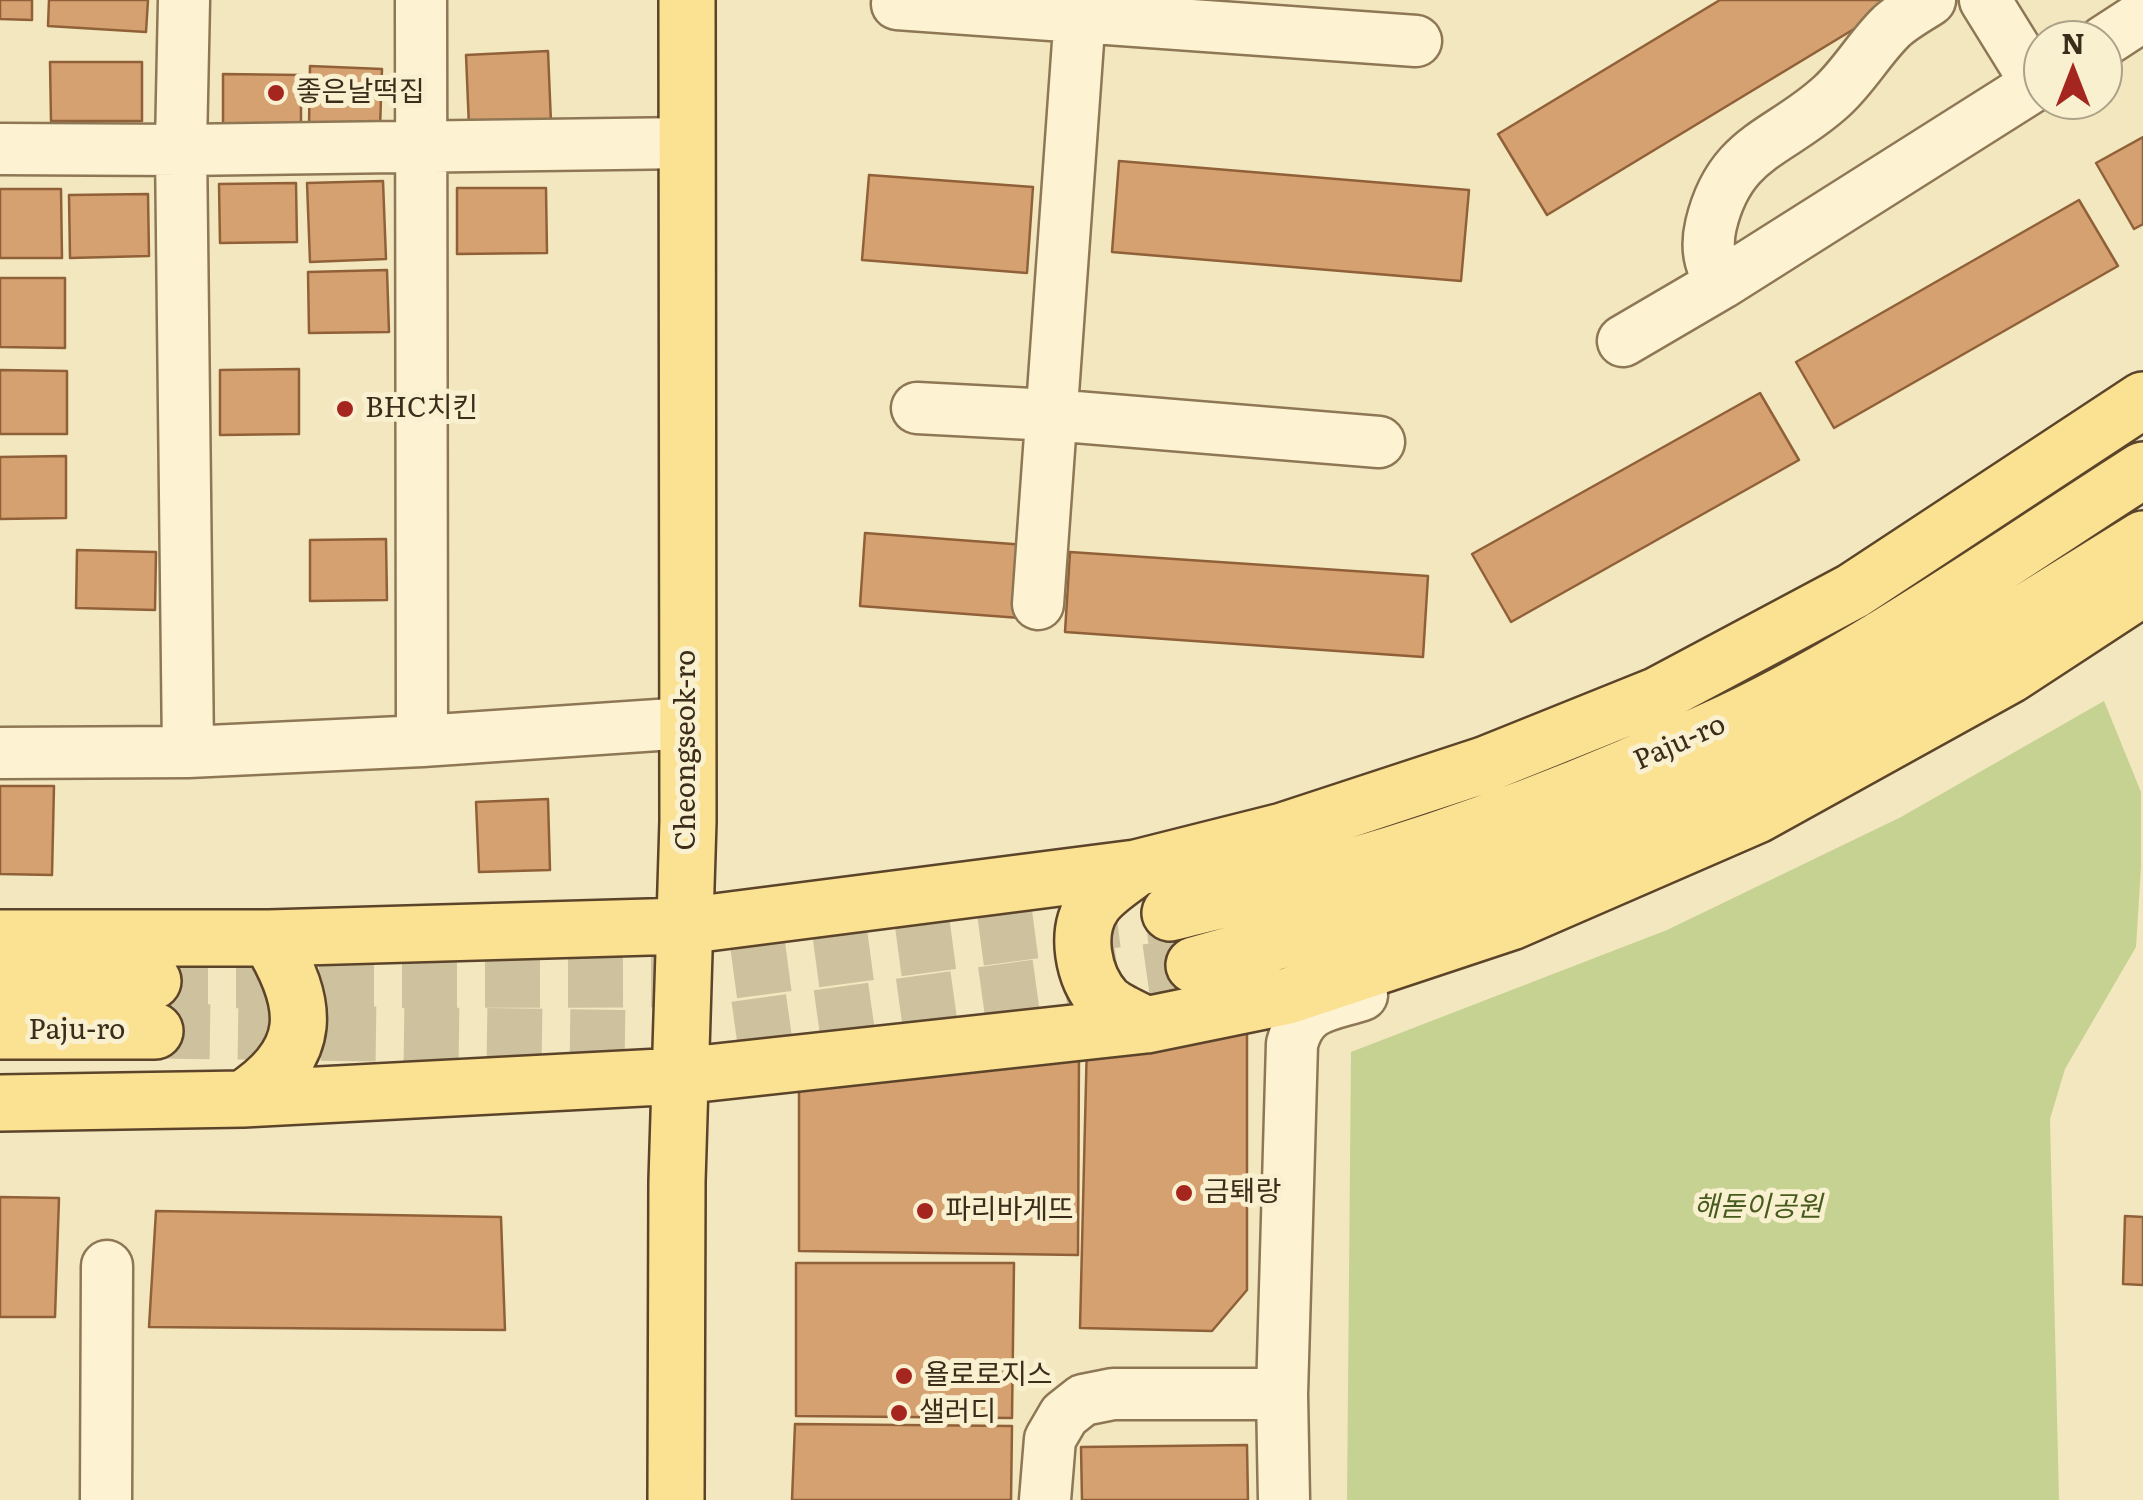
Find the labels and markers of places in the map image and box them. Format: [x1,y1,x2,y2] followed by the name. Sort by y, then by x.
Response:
[296,76,425,110] place label: 좋은날떡집
[265,82,287,104] marker: 좋은날떡집
[365,392,478,426] place label: BHC치킨
[334,398,356,420] marker: BHC치킨
[1204,1176,1281,1210] place label: 금퇘랑
[1173,1182,1195,1204] marker: 금퇘랑
[945,1194,1074,1228] place label: 파리바게뜨
[914,1200,936,1222] marker: 파리바게뜨
[924,1359,1053,1393] place label: 욜로로지스
[893,1365,915,1387] marker: 욜로로지스
[919,1396,996,1430] place label: 샐러디
[888,1402,910,1424] marker: 샐러디

